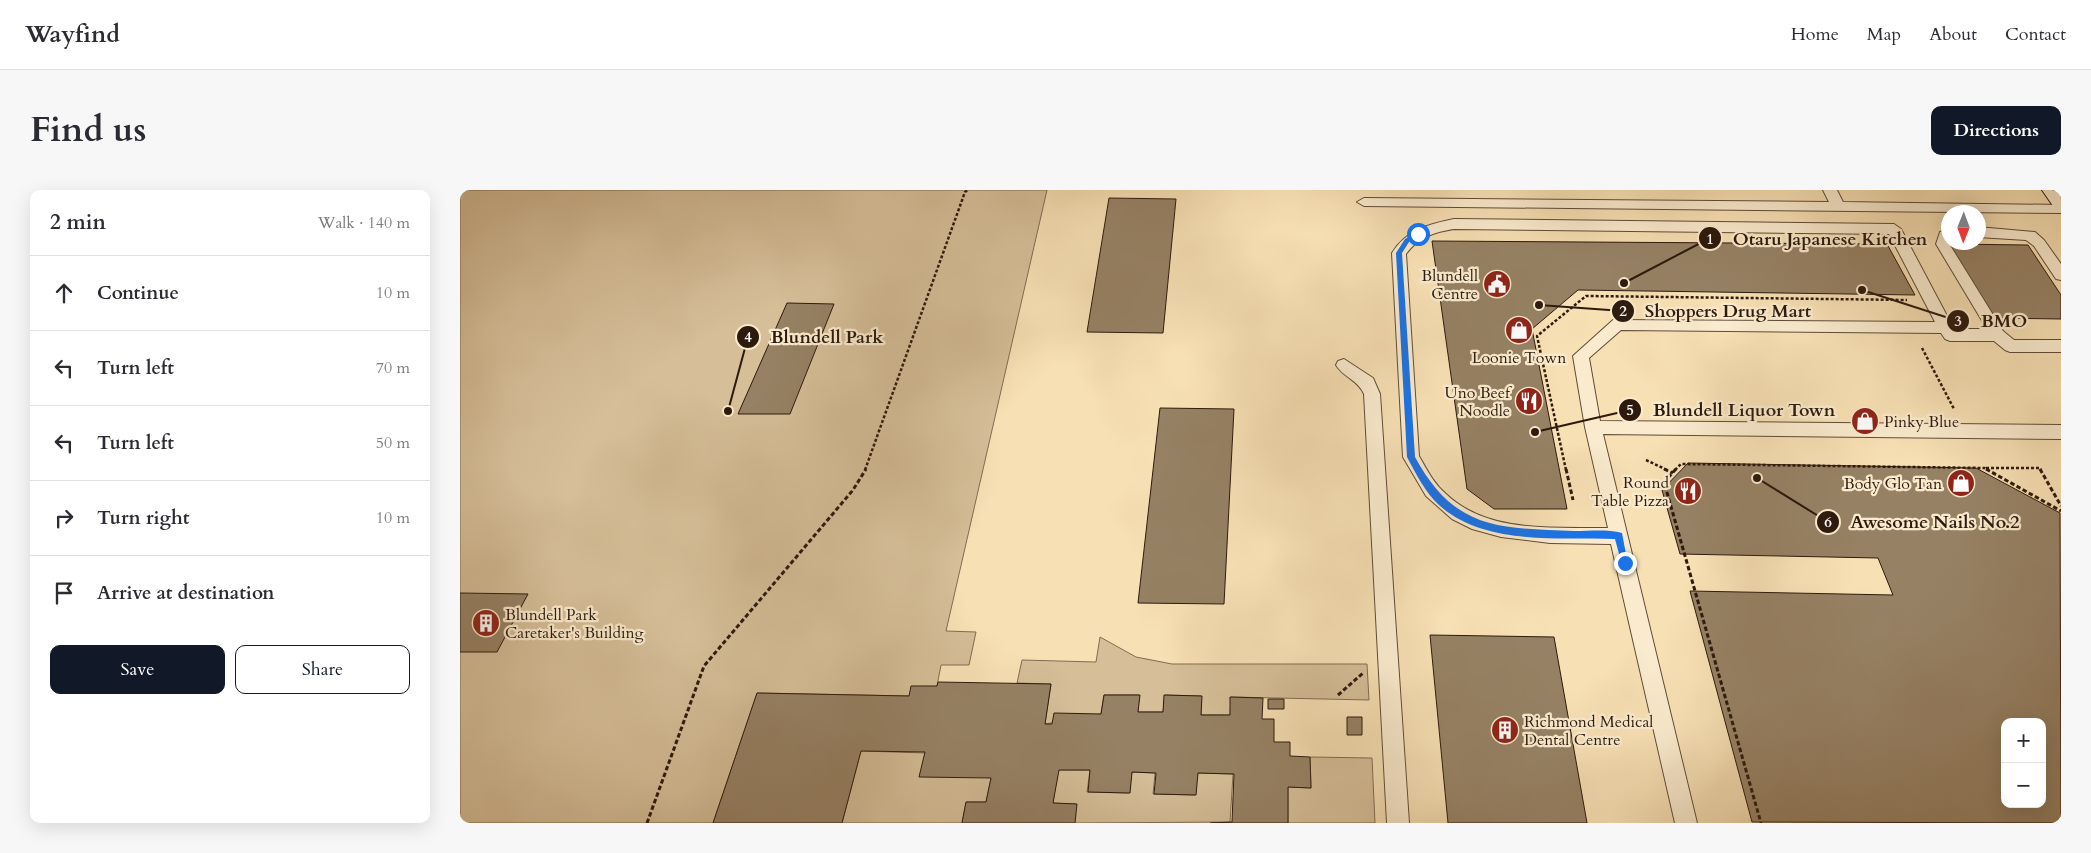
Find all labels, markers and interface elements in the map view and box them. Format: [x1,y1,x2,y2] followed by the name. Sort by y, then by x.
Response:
[25,18,120,51] text: Wayfind
[1791,22,1839,47] text: Home
[1867,22,1901,47] text: Map
[1929,22,1977,47] text: About
[2005,22,2066,47] text: Contact
[30,106,146,154] text: Find us
[1931,106,2061,155] button: Directions
[1941,205,1986,250] north arrow
[50,208,106,237] text: 2 min
[318,212,410,234] text: Walk · 140 m
[1697,222,1937,255] callout: Otaru Japanese Kitchen
[1407,223,1430,246] route start
[1733,227,1928,252] text: Otaru Japanese Kitchen
[1706,229,1714,249] text: 1
[1421,265,1478,305] place label: Blundell Centre
[1482,269,1512,299] public building icon: Blundell Centre
[50,279,78,307] icon: ahead
[97,280,179,306] text: Continue
[376,282,410,304] text: 10 m
[1610,294,1822,327] callout: Shoppers Drug Mart
[1645,299,1812,324] text: Shoppers Drug Mart
[1619,301,1627,321] text: 2
[1945,305,2037,338] callout: BMO
[1981,309,2027,334] text: BMO
[1954,311,1962,331] text: 3
[1504,315,1534,345] shop icon: Loonie Town
[736,321,894,354] callout: Blundell Park
[771,325,884,350] text: Blundell Park
[744,327,752,347] text: 4
[1472,347,1566,369] place label: Loonie Town
[50,354,78,382] icon: left
[97,355,174,381] text: Turn left
[376,357,410,379] text: 70 m
[1445,382,1513,422] place label: Uno Beef Noodle
[1514,386,1544,416] restaurant icon: Uno Beef Noodle
[1618,393,1845,426] callout: Blundell Liquor Town
[1653,398,1836,423] text: Blundell Liquor Town
[1626,400,1634,420] text: 5
[1850,406,1880,436] shop icon: Pinky Blue
[1884,411,1959,433] place label: Pinky Blue
[50,429,78,457] icon: left
[97,430,174,456] text: Turn left
[376,432,410,454] text: 50 m
[1946,468,1976,498] shop icon: Body Glo Tan
[1591,472,1669,512] place label: Round Table Pizza
[1844,473,1942,495] place label: Body Glo Tan
[1673,476,1703,506] restaurant icon: Round Table Pizza
[50,504,78,532] icon: right
[97,505,189,531] text: Turn right
[1815,505,2029,538] callout: Awesome Nails No.2
[376,507,410,529] text: 10 m
[1851,510,2019,535] text: Awesome Nails No.2
[1824,512,1832,532] text: 6
[1614,552,1637,575] route end
[50,579,78,607] icon: arrive
[97,580,274,606] text: Arrive at destination
[505,604,644,644] place label: Blundell Park Caretaker's Building
[471,608,501,638] building icon: Blundell Park Caretaker's Building
[50,645,225,694] button: Save
[235,645,410,694] button: Share
[1524,711,1653,751] place label: Richmond Medical Dental Centre
[1490,715,1520,745] building icon: Richmond Medical Dental Centre
[2001,718,2046,808] map controls
[2001,718,2046,763] button: +
[2001,763,2046,808] button: −

